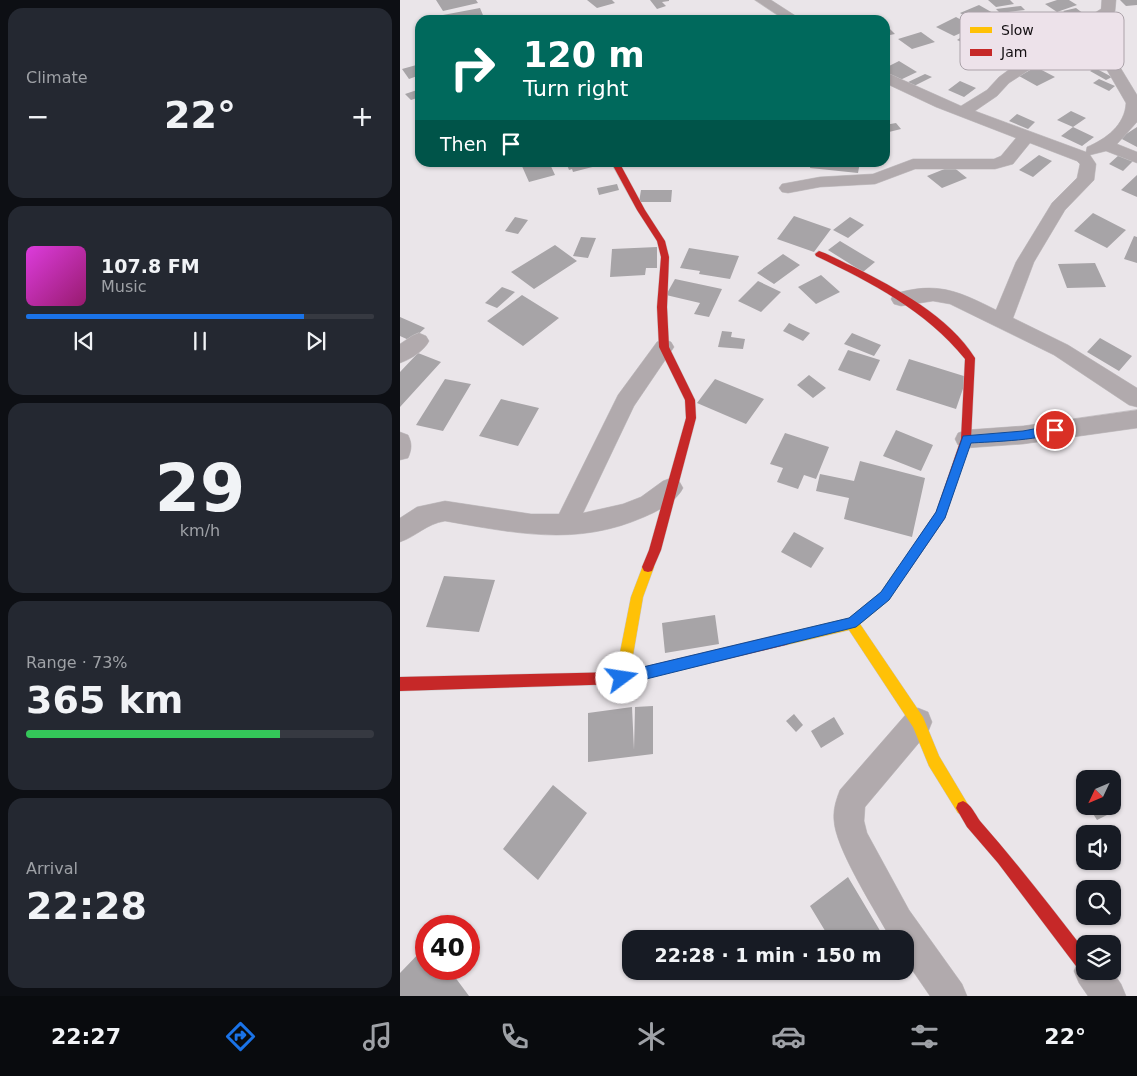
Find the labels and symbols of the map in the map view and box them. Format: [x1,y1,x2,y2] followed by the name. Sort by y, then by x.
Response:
[960,12,1124,70] legend
[1001,22,1034,38] text: Slow
[1000,44,1027,60] text: Jam
[1034,409,1076,451] pin
[595,651,647,703] position arrow
[1076,770,1121,815] north arrow
[415,915,480,980] speed limit sign: 40

